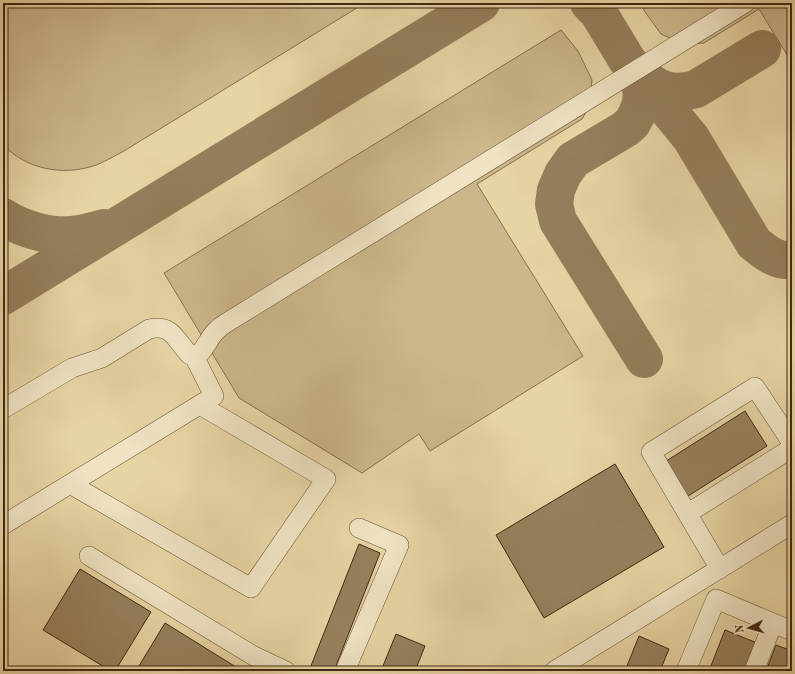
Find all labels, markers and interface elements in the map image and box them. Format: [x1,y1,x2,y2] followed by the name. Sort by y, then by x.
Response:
[729,608,769,648] north arrow
[735,624,746,634] text: N

